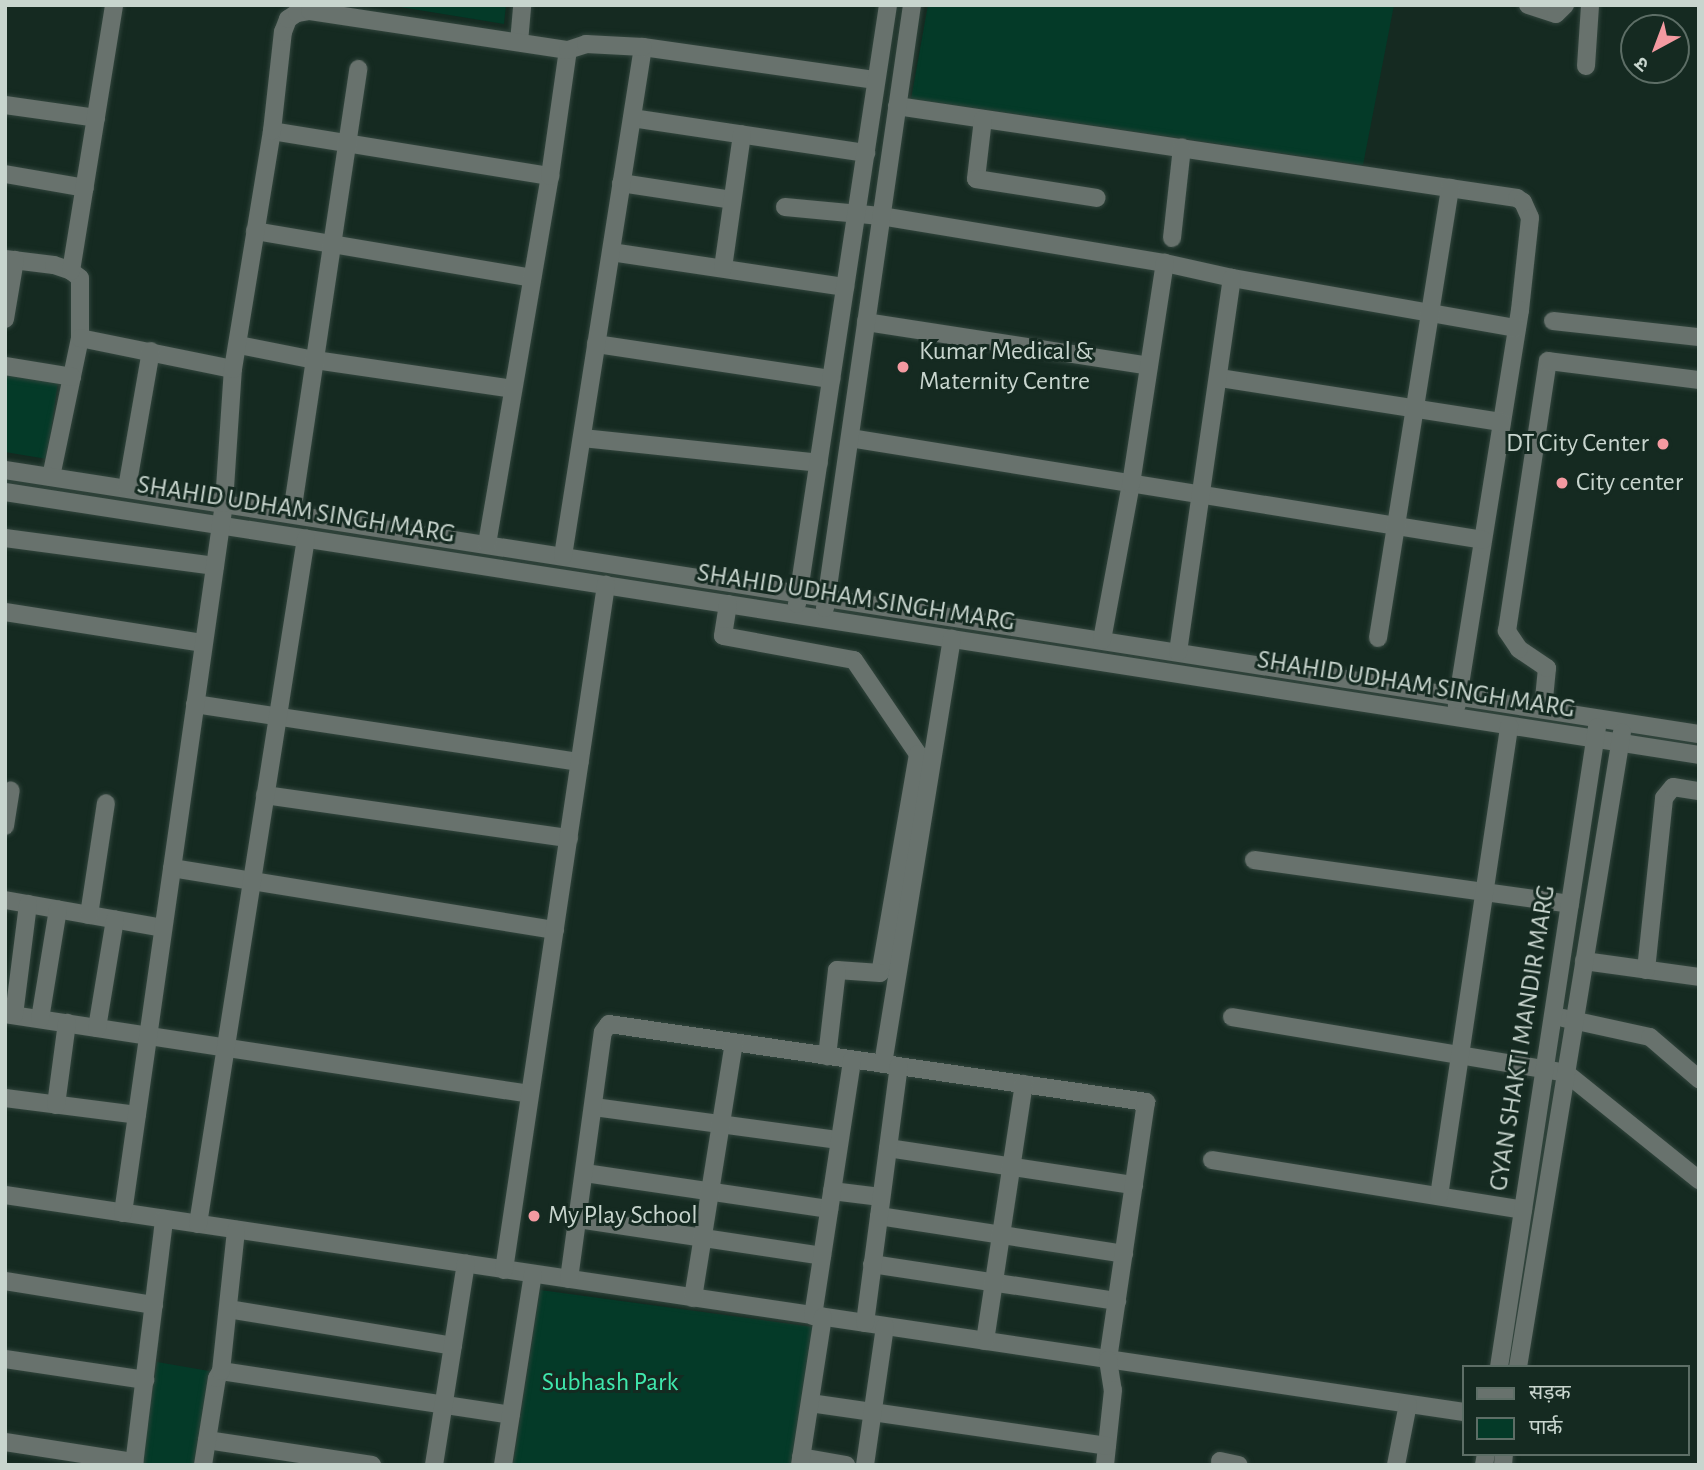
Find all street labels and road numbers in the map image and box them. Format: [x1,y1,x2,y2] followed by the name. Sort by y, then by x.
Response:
[135,469,457,551] street label: SHAHID UDHAM SINGH MARG
[695,557,1017,639] street label: SHAHID UDHAM SINGH MARG
[1255,644,1577,726] street label: SHAHID UDHAM SINGH MARG
[1483,883,1563,1193] street label: GYAN SHAKTI MANDIR MARG

